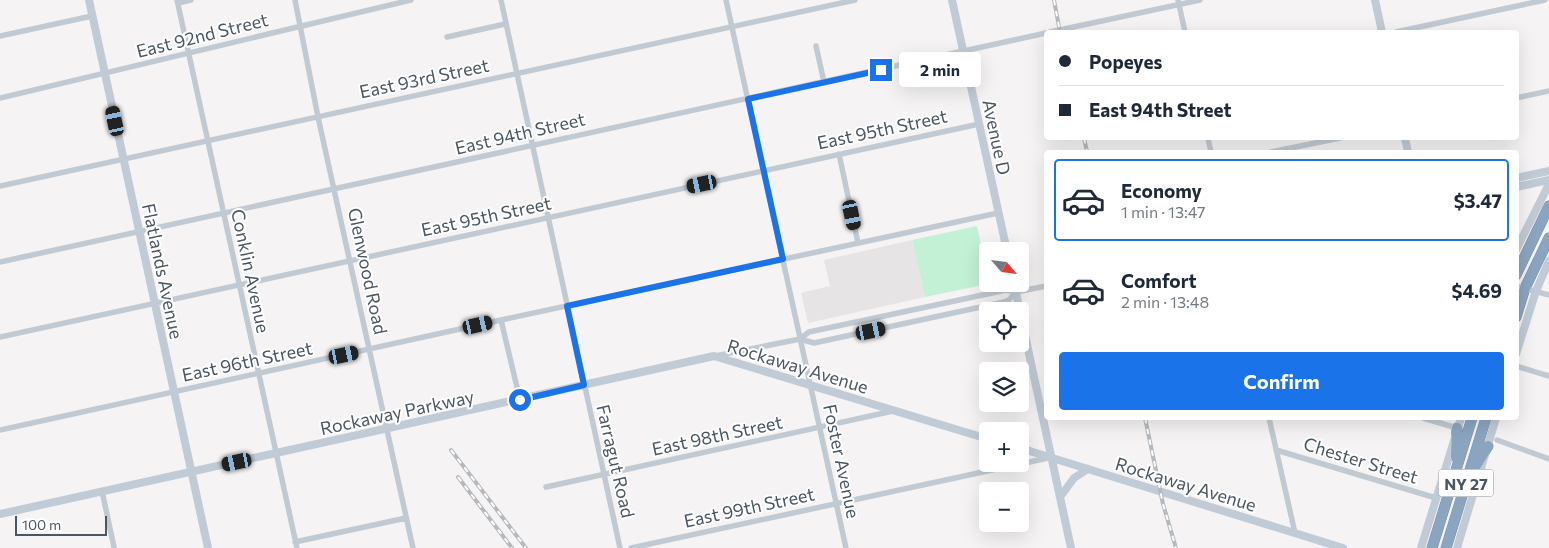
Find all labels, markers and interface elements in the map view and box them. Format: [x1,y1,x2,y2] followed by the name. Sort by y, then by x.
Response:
[134,8,270,62] street label: East 92nd Street
[1089,50,1162,73] text: Popeyes
[898,52,981,88] callout: 2 min
[357,54,491,102] street label: East 93rd Street
[870,59,892,81] route end
[920,60,960,79] text: 2 min
[978,97,1016,177] street label: Avenue D
[1089,98,1232,121] text: East 94th Street
[815,104,949,154] street label: East 95th Street
[104,105,125,137] car
[453,107,587,159] street label: East 94th Street
[685,174,718,194] car
[1061,178,1106,223] icon: car
[1121,179,1202,202] text: Economy
[1454,189,1502,212] text: $3.47
[419,191,553,241] street label: East 95th Street
[841,199,862,231] car
[138,201,188,341] street label: Flatlands Avenue
[1121,202,1206,221] text: 1 min · 13:47
[344,206,392,336] street label: Glenwood Road
[227,207,275,335] street label: Conklin Avenue
[979,242,1029,292] north arrow
[979,242,1029,532] map controls
[1061,268,1106,313] icon: car
[1121,269,1197,292] text: Comfort
[1452,279,1502,302] text: $4.69
[1121,292,1209,311] text: 2 min · 13:48
[979,302,1029,352] button: locate
[461,314,494,336] car
[854,321,887,341] car
[725,334,871,398] street label: Rockaway Avenue
[180,336,314,386] street label: East 96th Street
[327,345,360,365] car
[1059,352,1504,410] button: Confirm
[979,362,1029,412] button: layers
[318,385,476,439] street label: Rockaway Parkway
[509,389,531,411] route start
[592,402,640,520] street label: Farragut Road
[819,402,865,520] street label: Foster Avenue
[650,410,784,460] street label: East 98th Street
[979,422,1029,472] button: +
[1301,432,1421,488] street label: Chester Street
[220,452,253,472] car
[1113,452,1259,516] street label: Rockaway Avenue
[1438,469,1494,496] road number: NY 27
[682,482,816,532] street label: East 99th Street
[979,482,1029,532] button: −
[15,513,108,536] scale bar
[22,516,61,533] text: 100 m

